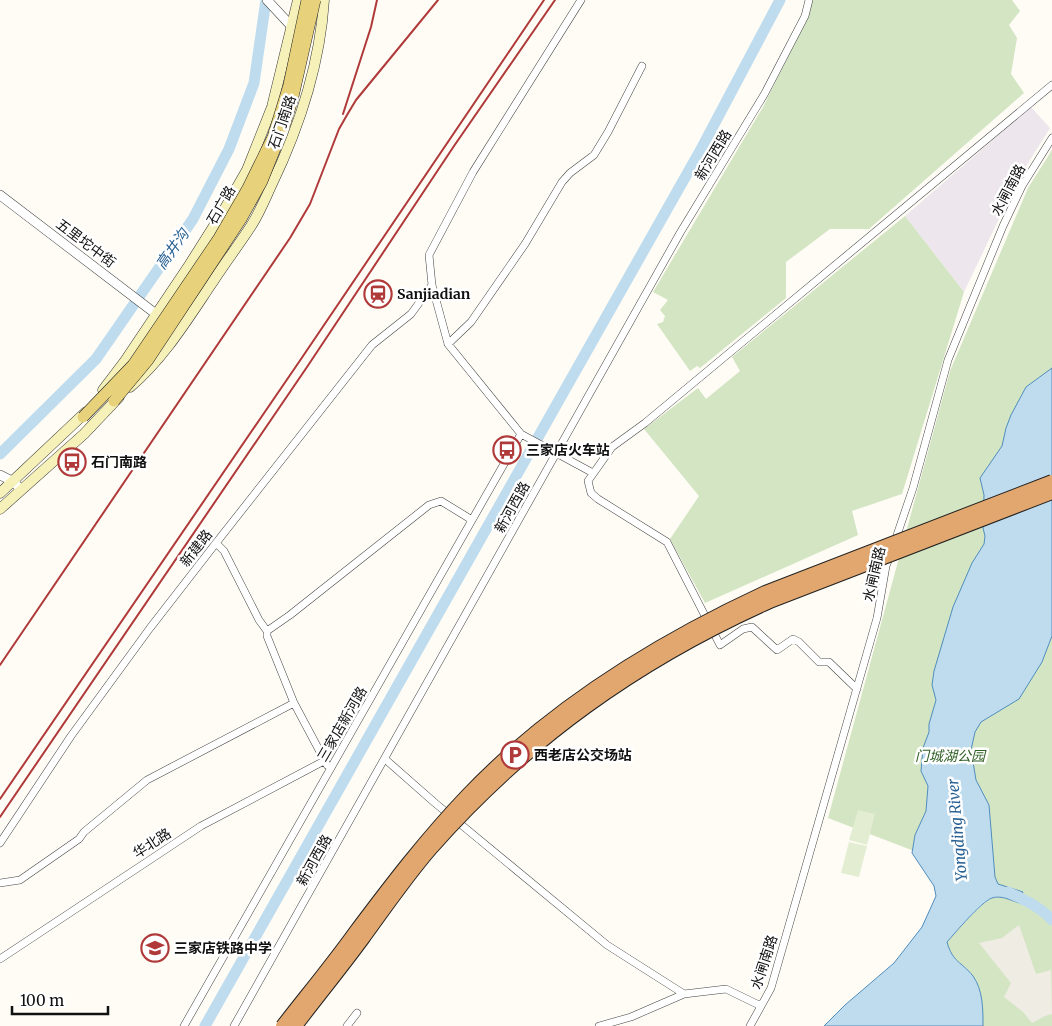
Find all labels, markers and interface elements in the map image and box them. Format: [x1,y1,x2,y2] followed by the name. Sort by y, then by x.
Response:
[264,93,300,151] street label: 石门南路
[691,126,735,184] street label: 新河西路
[987,161,1029,219] street label: 水闸南路
[203,182,239,228] street label: 石广路
[53,215,119,271] street label: 五里坨中街
[151,223,194,273] water label: 高井沟
[363,279,393,309] station icon: Sanjiadian
[397,285,471,303] place label: Sanjiadian
[492,435,522,465] bus stop icon: 三家店火车站
[526,441,610,459] place label: 三家店火车站
[57,447,87,477] bus stop icon: 石门南路
[91,453,147,471] place label: 石门南路
[491,478,533,536] street label: 新河西路
[176,526,216,570] street label: 新建路
[859,545,889,603] street label: 水闸南路
[313,683,371,765] street label: 三家店新河路
[500,740,530,770] parking icon: 西老店公交场站
[534,746,632,764] place label: 西老店公交场站
[915,747,987,765] park label: 门城湖公园
[943,777,971,882] water label: Yongding River
[129,824,175,862] street label: 华北路
[293,831,335,889] street label: 新河西路
[140,933,170,963] school or university icon: 三家店铁路中学
[747,933,781,991] street label: 水闸南路
[174,939,272,957] place label: 三家店铁路中学
[12,984,109,1016] scale bar
[20,991,64,1010] text: 100 m

